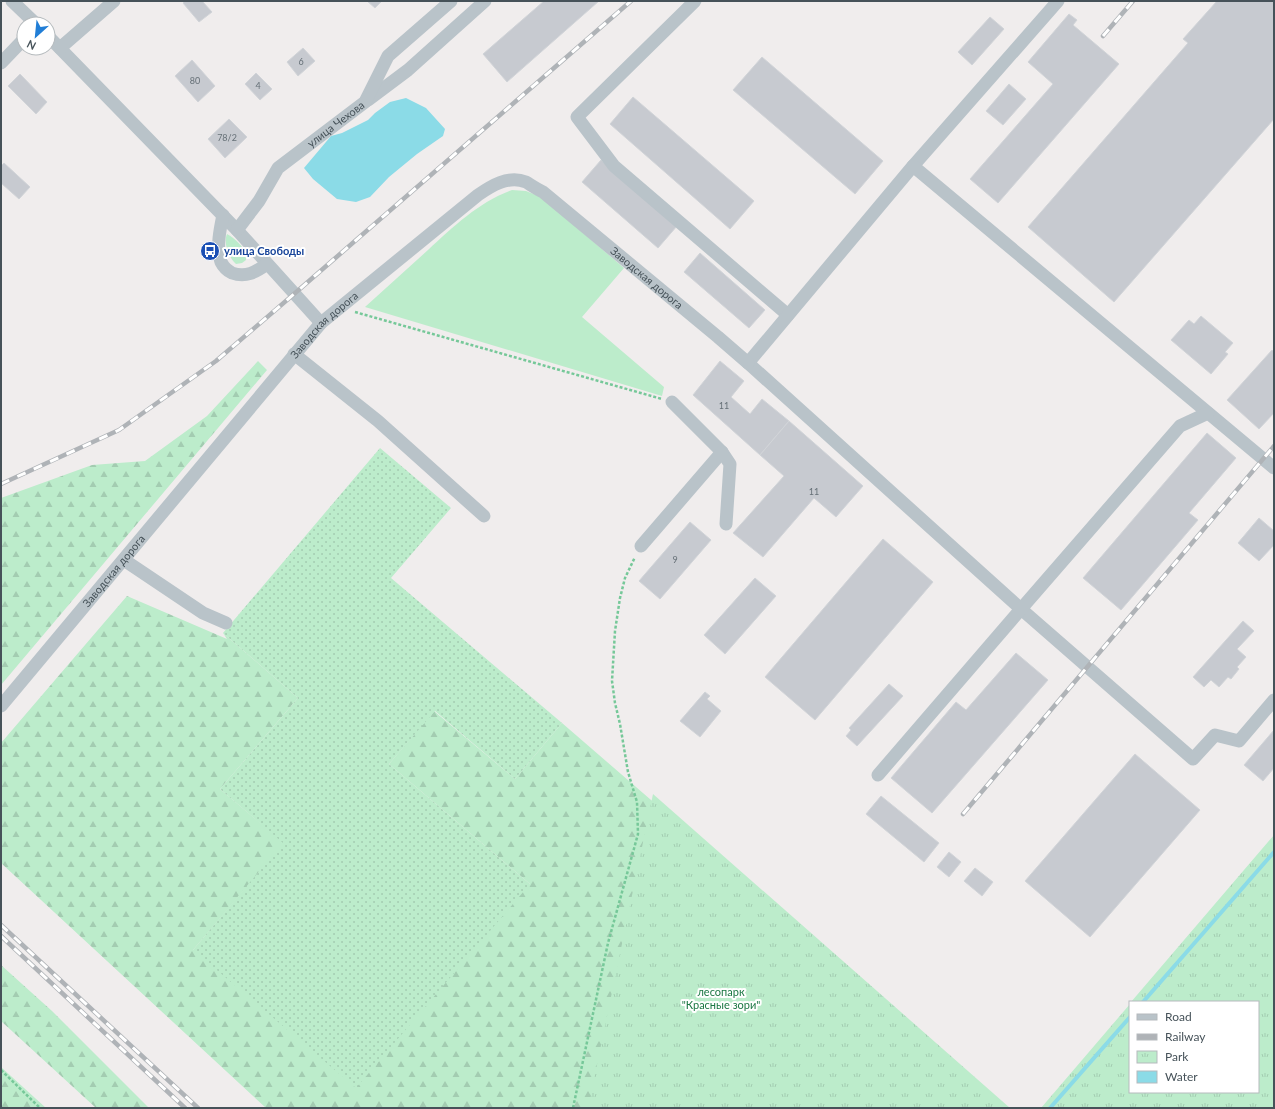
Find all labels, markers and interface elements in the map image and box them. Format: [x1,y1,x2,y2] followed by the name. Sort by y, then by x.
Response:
[16,16,56,56] north arrow
[25,38,38,53] text: N
[298,56,304,67] house number: 6
[190,75,200,86] house number: 80
[255,80,261,91] house number: 4
[304,98,367,150] street label: улица Чехова
[217,132,237,143] house number: 78/2
[199,240,221,262] bus stop icon: улица Свободы
[224,244,304,257] place label: улица Свободы
[608,244,686,311] street label: Заводская дорога
[287,289,360,361] street label: Заводская дорога
[719,400,729,411] house number: 11
[809,486,819,497] house number: 11
[80,532,147,609] street label: Заводская дорога
[672,554,678,565] house number: 9
[682,985,760,1011] park label: лесопарк "Красные зори"
[1129,1001,1259,1093] legend
[1165,1009,1192,1024] text: Road
[1165,1029,1206,1044] text: Railway
[1165,1049,1189,1064] text: Park
[1165,1069,1198,1084] text: Water

